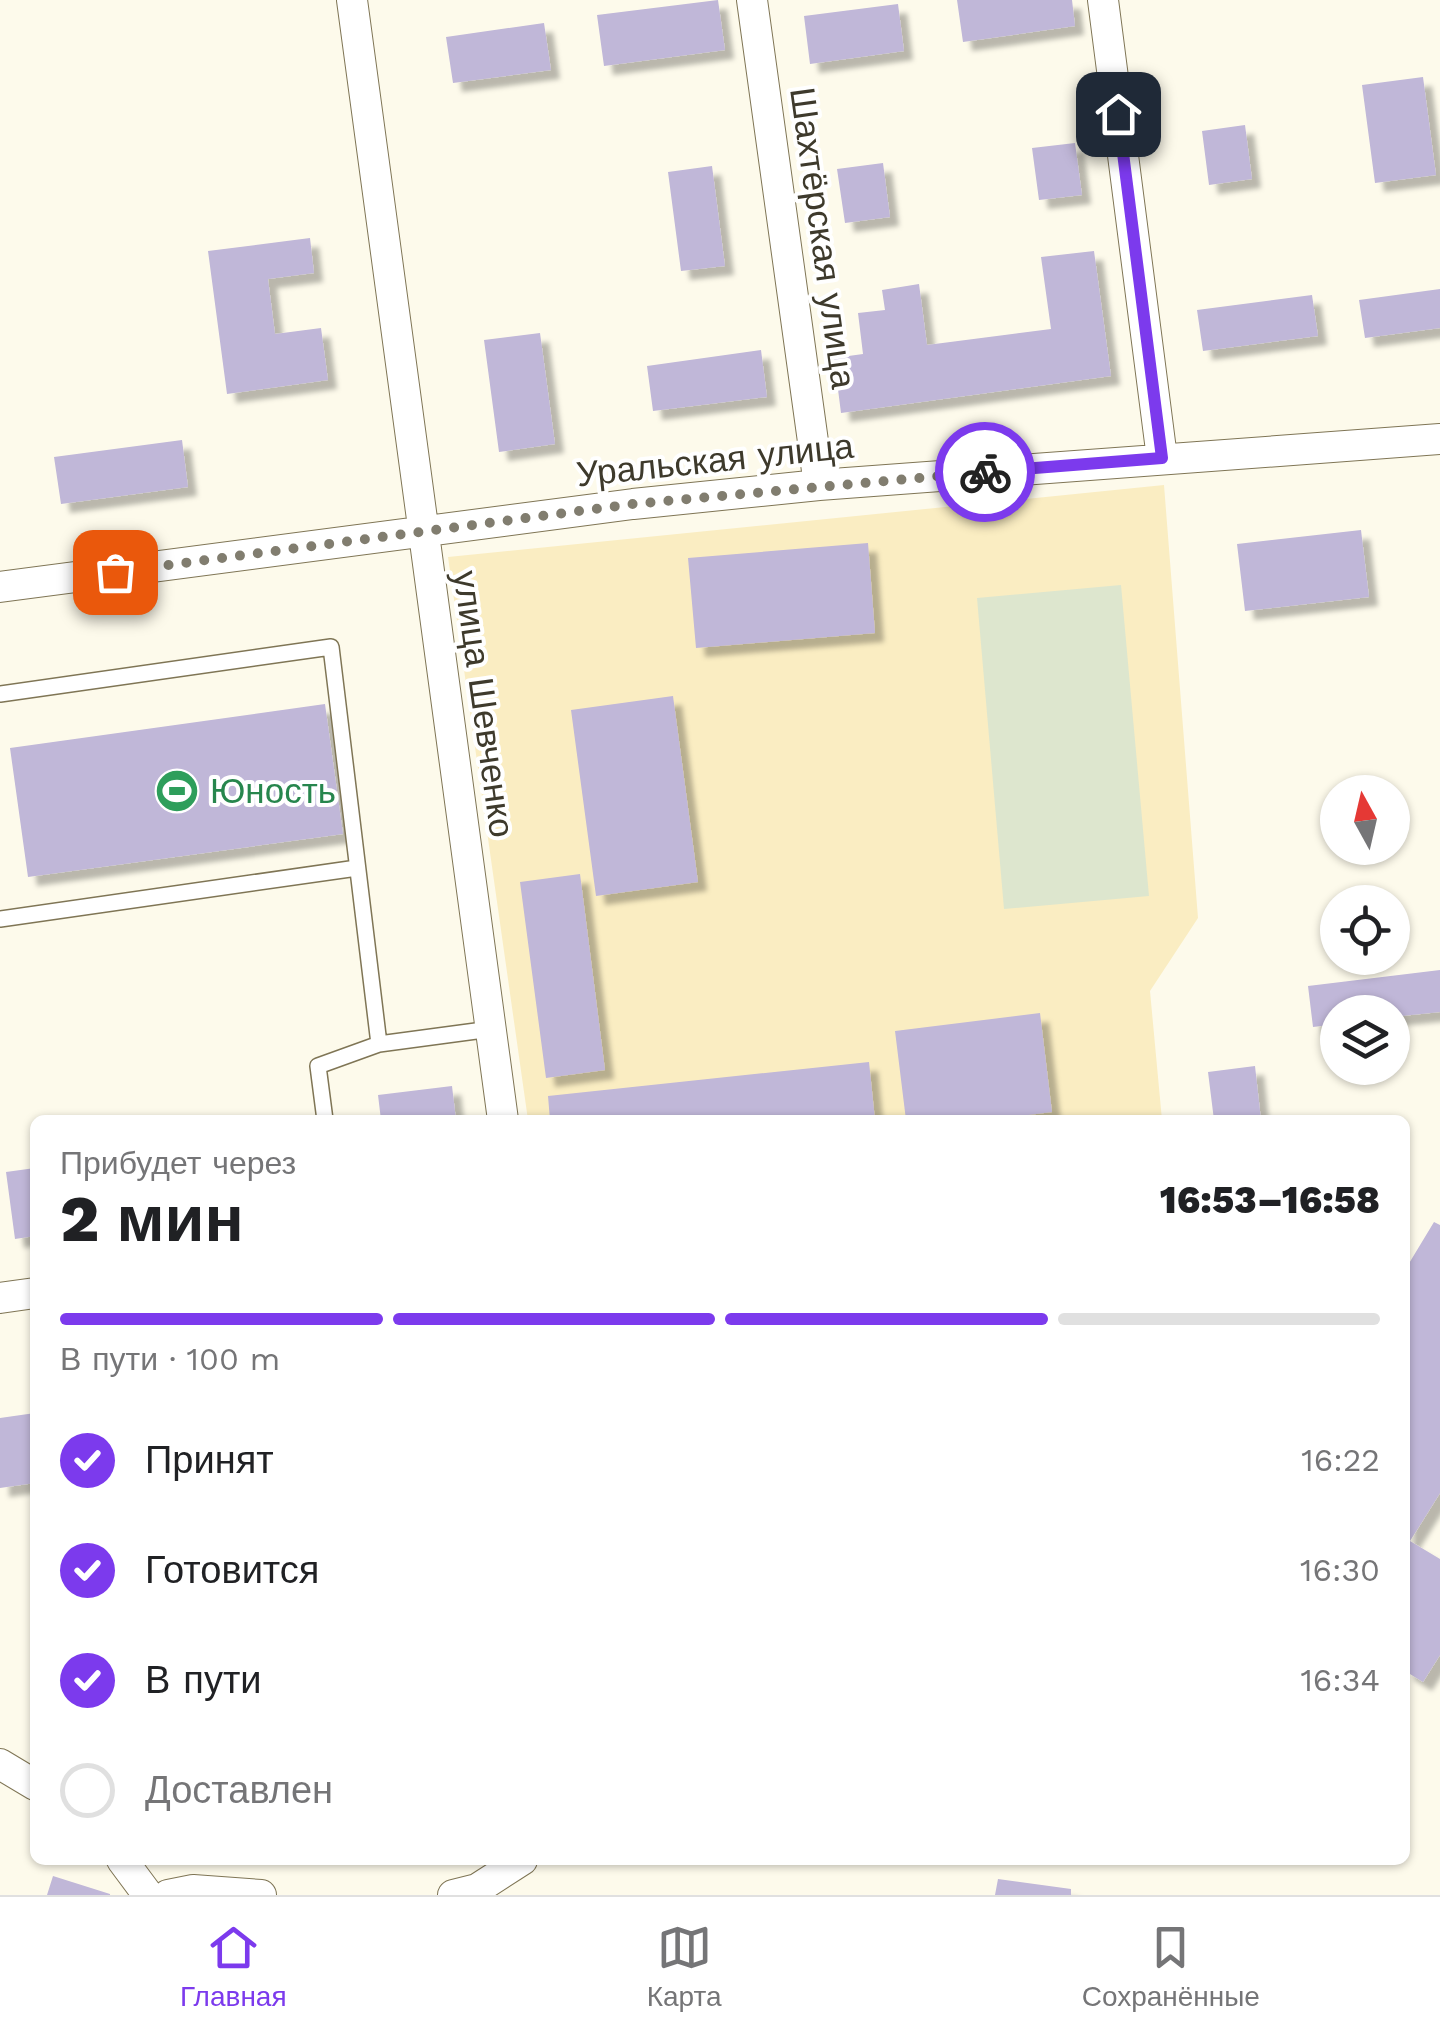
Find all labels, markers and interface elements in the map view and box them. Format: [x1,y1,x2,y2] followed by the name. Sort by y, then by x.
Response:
[1076,72,1161,157] pin
[781,85,865,392] street label: Шахтёрская улица
[1091,87,1146,142] icon: home
[935,422,1035,522] courier
[574,425,856,495] street label: Уральская улица
[958,445,1013,500] icon: bike
[73,530,158,615] pin
[88,545,143,600] icon: bag
[444,568,524,840] street label: улица Шевченко
[154,768,200,814] sports icon: Юность
[210,770,336,812] place label: Юность
[1320,775,1410,865] north arrow
[1320,775,1410,1085] map controls
[1320,885,1410,975] button: locate
[1320,995,1410,1085] button: layers
[60,1144,296,1182] text: Прибудет через
[1160,1178,1380,1222] text: 16:53–16:58
[60,1181,244,1257] text: 2 мин
[60,1340,280,1378] text: В пути · 100 m
[60,1433,115,1488] icon: check
[145,1438,274,1482] text: Принят
[1301,1441,1380,1479] text: 16:22
[60,1543,115,1598] icon: check
[145,1548,319,1592] text: Готовится
[1300,1551,1380,1589] text: 16:30
[60,1653,115,1708] icon: check
[145,1658,262,1702] text: В пути
[1300,1661,1380,1699] text: 16:34
[145,1768,333,1812] text: Доставлен
[180,1920,287,2013] tab: Главная
[647,1920,722,2013] tab: Карта
[1082,1920,1260,2013] tab: Сохранённые

